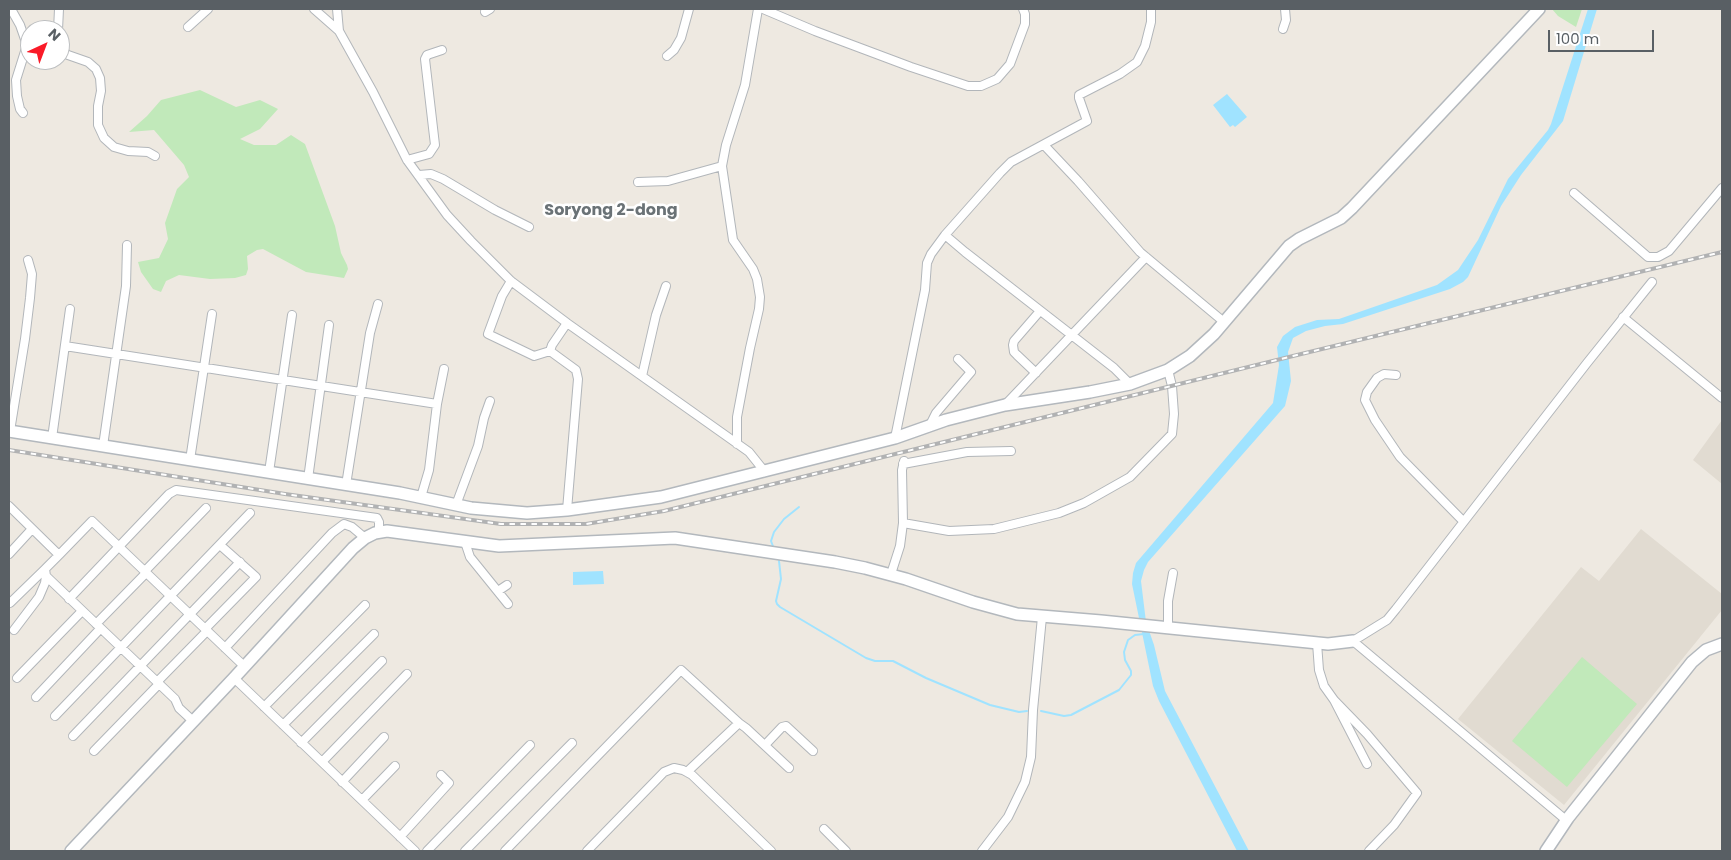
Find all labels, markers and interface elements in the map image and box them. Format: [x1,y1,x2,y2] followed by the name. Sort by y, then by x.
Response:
[20,20,70,70] north arrow
[1551,20,1657,52] scale bar
[44,24,65,46] text: N
[1556,28,1599,49] text: 100 m
[544,201,678,221] district label: Soryong 2-dong

